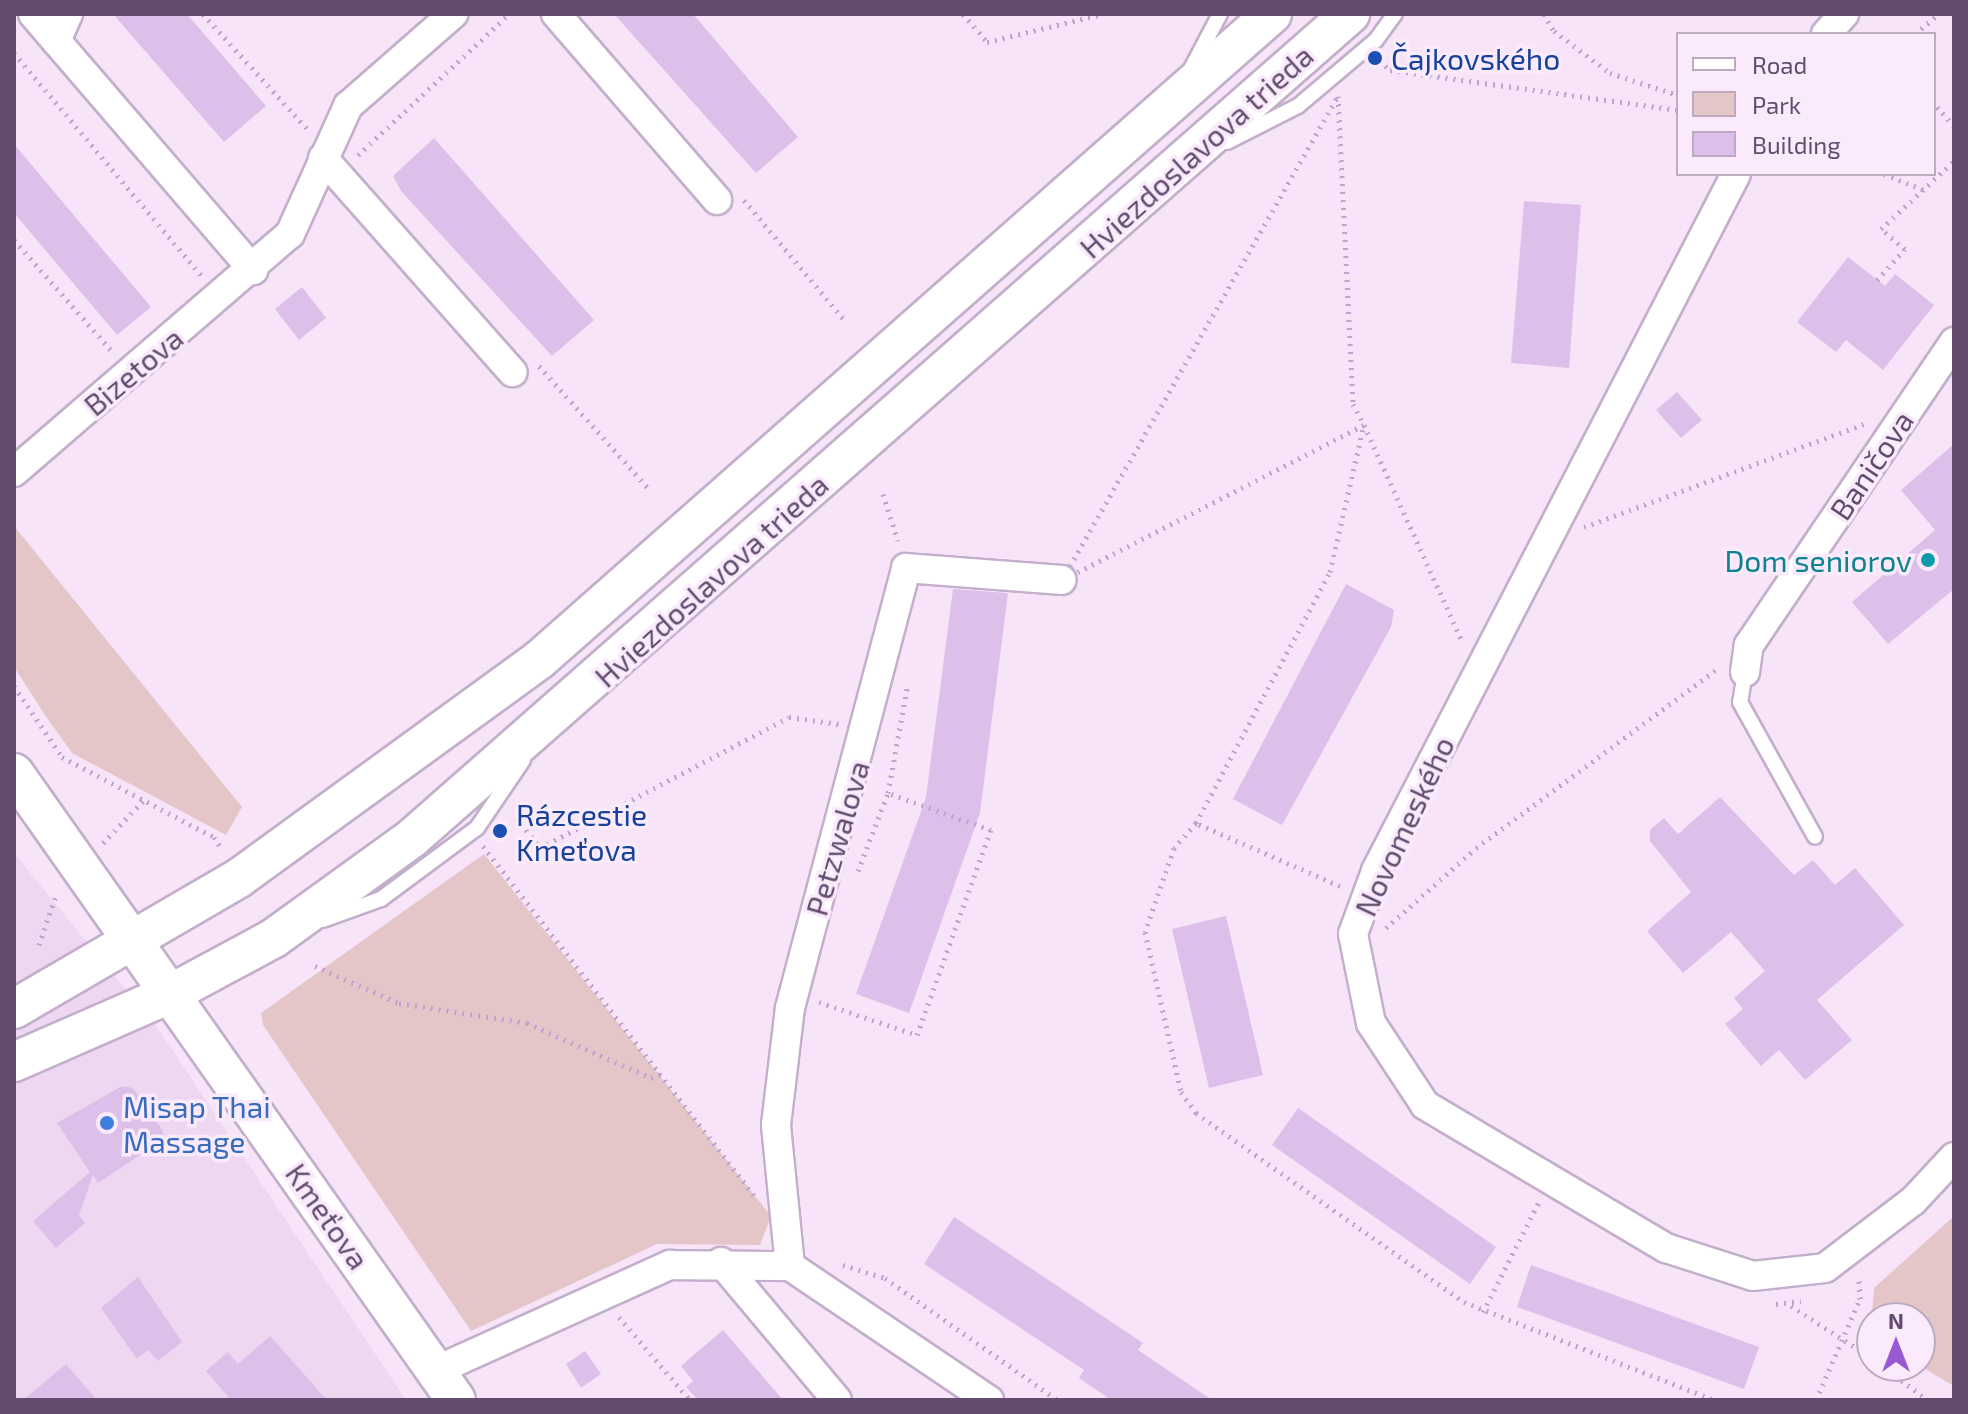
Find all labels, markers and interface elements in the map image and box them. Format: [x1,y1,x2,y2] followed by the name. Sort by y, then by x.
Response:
[1676,32,1936,176] legend
[1072,37,1320,265] street label: Hviezdoslavova trieda
[1391,40,1560,76] place label: Čajkovského
[1366,49,1384,67] marker: Čajkovského
[1752,50,1807,79] text: Road
[1752,90,1801,119] text: Park
[1752,130,1841,159] text: Building
[76,319,190,423] street label: Bizetova
[1822,404,1920,526] street label: Baničova
[587,466,835,694] street label: Hviezdoslavova trieda
[1724,542,1912,578] place label: Dom seniorov
[1919,551,1937,569] marker: Dom seniorov
[1347,731,1461,921] street label: Novomeského
[798,756,876,920] street label: Petzwalova
[516,796,647,866] place label: Rázcestie Kmeťova
[491,822,509,840] marker: Rázcestie Kmeťova
[123,1088,271,1158] place label: Misap Thai Massage
[98,1114,116,1132] marker: Misap Thai Massage
[279,1156,377,1276] street label: Kmeťova
[1856,1302,1936,1382] north arrow
[1888,1307,1904,1333] text: N

